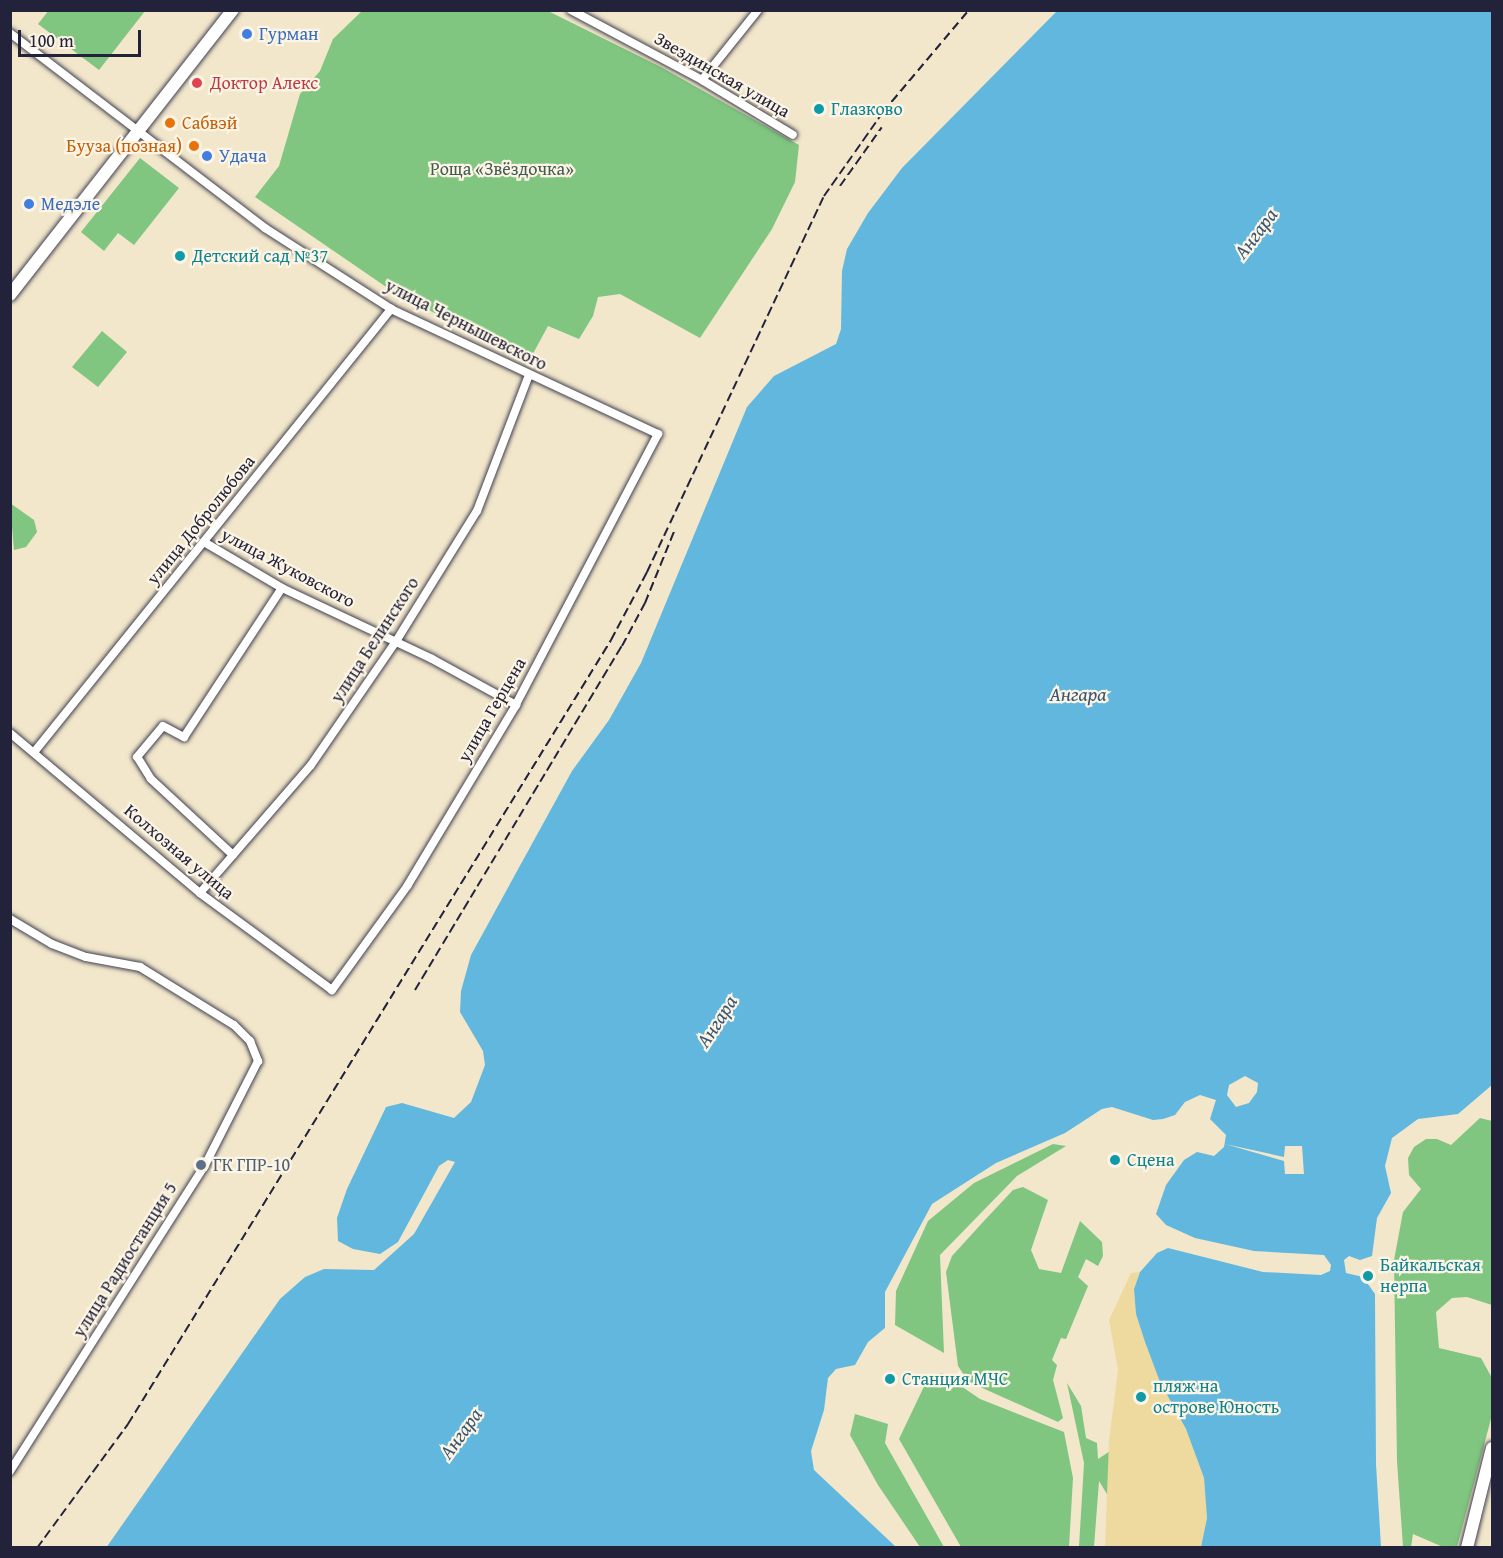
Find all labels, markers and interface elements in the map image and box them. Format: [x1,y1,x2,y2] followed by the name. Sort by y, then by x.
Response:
[21,18,144,56] scale bar
[259,23,318,45] place label: Гурман
[29,27,74,54] text: 100 m
[240,27,254,41] marker: Гурман
[650,27,794,123] street label: Звездинская улица
[210,72,318,94] place label: Доктор Алекс
[188,74,206,92] marker: Доктор Алекс
[831,98,903,120] place label: Глазково
[812,102,826,116] marker: Глазково
[182,112,237,134] place label: Сабвэй
[163,116,177,130] marker: Сабвэй
[66,135,182,157] place label: Бууза (позная)
[187,139,201,153] marker: Бууза (позная)
[219,145,267,167] place label: Удача
[200,149,214,163] marker: Удача
[430,158,574,180] park label: Роща «Звёздочка»
[41,193,100,215] place label: Медэле
[22,197,36,211] marker: Медэле
[1228,203,1282,263] water label: Ангара
[192,245,328,267] place label: Детский сад №37
[173,249,187,263] marker: Детский сад №37
[381,275,551,375] street label: улица Чернышевского
[142,451,260,589] street label: улица Добролюбова
[217,524,359,612] street label: улица Жуковского
[326,573,424,707] street label: улица Белинского
[453,654,531,766] street label: улица Герцена
[1049,681,1107,705] water label: Ангара
[120,800,238,904] street label: Колхозная улица
[690,991,742,1051] water label: Ангара
[1127,1149,1174,1171] place label: Сцена
[1108,1153,1122,1167] marker: Сцена
[213,1154,290,1176] place label: ГК ГПР-10
[194,1158,208,1172] marker: ГК ГПР-10
[68,1178,182,1342] street label: улица Радиостанция 5
[1380,1255,1481,1298] place label: Байкальская нерпа
[1361,1269,1375,1283] marker: Байкальская нерпа
[902,1368,1008,1390] place label: Станция МЧС
[883,1372,897,1386] marker: Станция МЧС
[1153,1376,1279,1418] place label: пляж на острове Юность
[1134,1390,1148,1404] marker: пляж на острове Юность
[434,1403,486,1463] water label: Ангара

